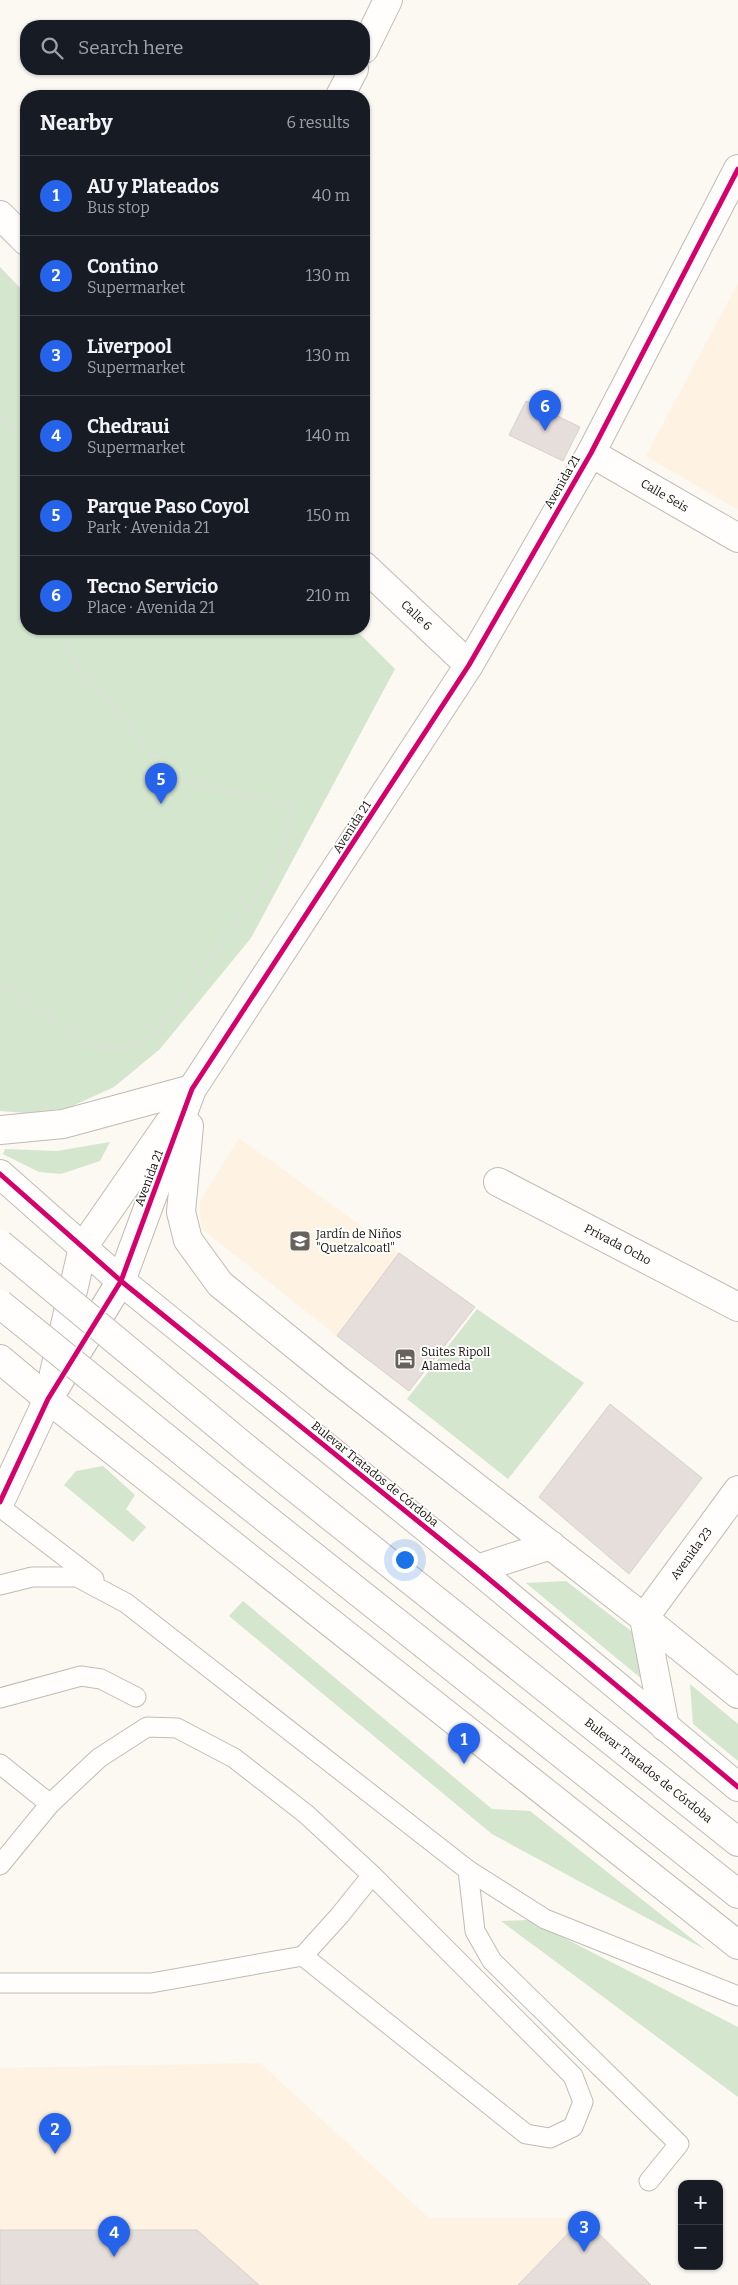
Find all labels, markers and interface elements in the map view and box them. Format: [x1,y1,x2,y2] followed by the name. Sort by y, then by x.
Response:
[20,20,370,75] search box
[38,34,66,62] icon: search
[78,36,183,59] text: Search here
[40,110,113,136] text: Nearby
[287,113,350,132] text: 6 results
[87,175,219,198] text: AU y Plateados
[53,186,59,205] text: 1
[312,186,350,205] text: 40 m
[87,198,150,217] text: Bus stop
[87,255,159,278] text: Contino
[51,266,61,285] text: 2
[306,266,350,285] text: 130 m
[87,278,185,297] text: Supermarket
[87,335,172,358] text: Liverpool
[51,346,61,365] text: 3
[306,346,350,365] text: 130 m
[87,358,185,377] text: Supermarket
[529,390,561,431] pin: 6
[87,415,170,438] text: Chedraui
[51,426,61,445] text: 4
[305,426,350,445] text: 140 m
[87,438,185,457] text: Supermarket
[541,453,583,511] street label: Avenida 21
[638,476,691,515] street label: Calle Seis
[87,495,250,518] text: Parque Paso Coyol
[52,506,60,525] text: 5
[306,506,350,525] text: 150 m
[87,518,209,537] text: Park · Avenida 21
[87,575,218,598] text: Tecno Servicio
[51,586,61,605] text: 6
[306,586,350,605] text: 210 m
[87,598,215,617] text: Place · Avenida 21
[398,598,435,633] street label: Calle 6
[145,763,177,804] pin: 5
[330,798,374,856] street label: Avenida 21
[132,1148,166,1208] street label: Avenida 21
[582,1221,654,1268] street label: Privada Ocho
[315,1227,402,1255] place label: Jardín de Niños "Quetzalcoatl"
[288,1229,312,1253] school or university icon: Jardín de Niños "Quetzalcoatl"
[421,1345,491,1373] place label: Suites Ripoll Alameda
[393,1347,417,1371] hotel icon: Suites Ripoll Alameda
[309,1418,442,1530] street label: Bulevar Tratados de Córdoba
[668,1525,715,1582] street label: Avenida 23
[392,1547,418,1573] your location
[582,1715,715,1826] street label: Bulevar Tratados de Córdoba
[448,1723,480,1764] pin: 1
[39,2113,71,2154] pin: 2
[678,2180,723,2270] map controls
[678,2180,723,2225] button: +
[568,2211,600,2252] pin: 3
[98,2216,130,2257] pin: 4
[678,2225,723,2270] button: −

